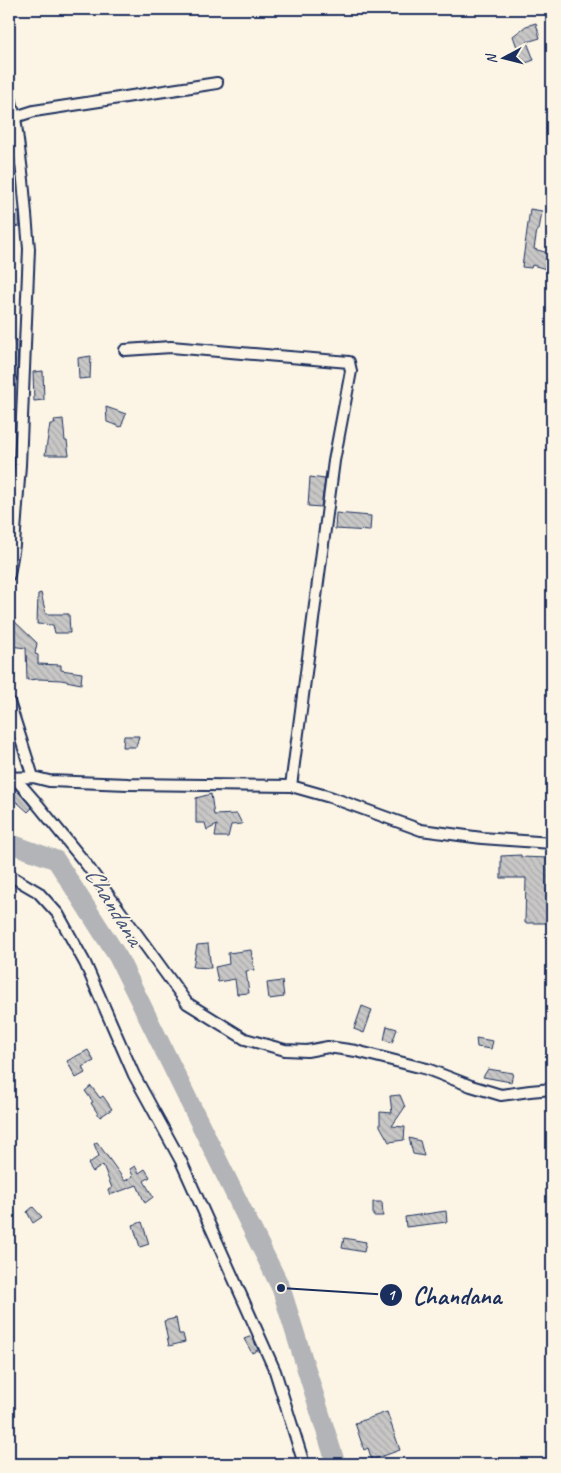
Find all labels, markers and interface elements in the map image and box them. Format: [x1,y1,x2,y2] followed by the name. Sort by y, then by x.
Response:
[478,32,528,82] north arrow
[482,52,501,65] text: N
[77,861,152,954] water label: Chandana
[378,1275,512,1315] callout: Chandana
[413,1280,504,1312] text: Chandana
[388,1286,397,1305] text: 1

